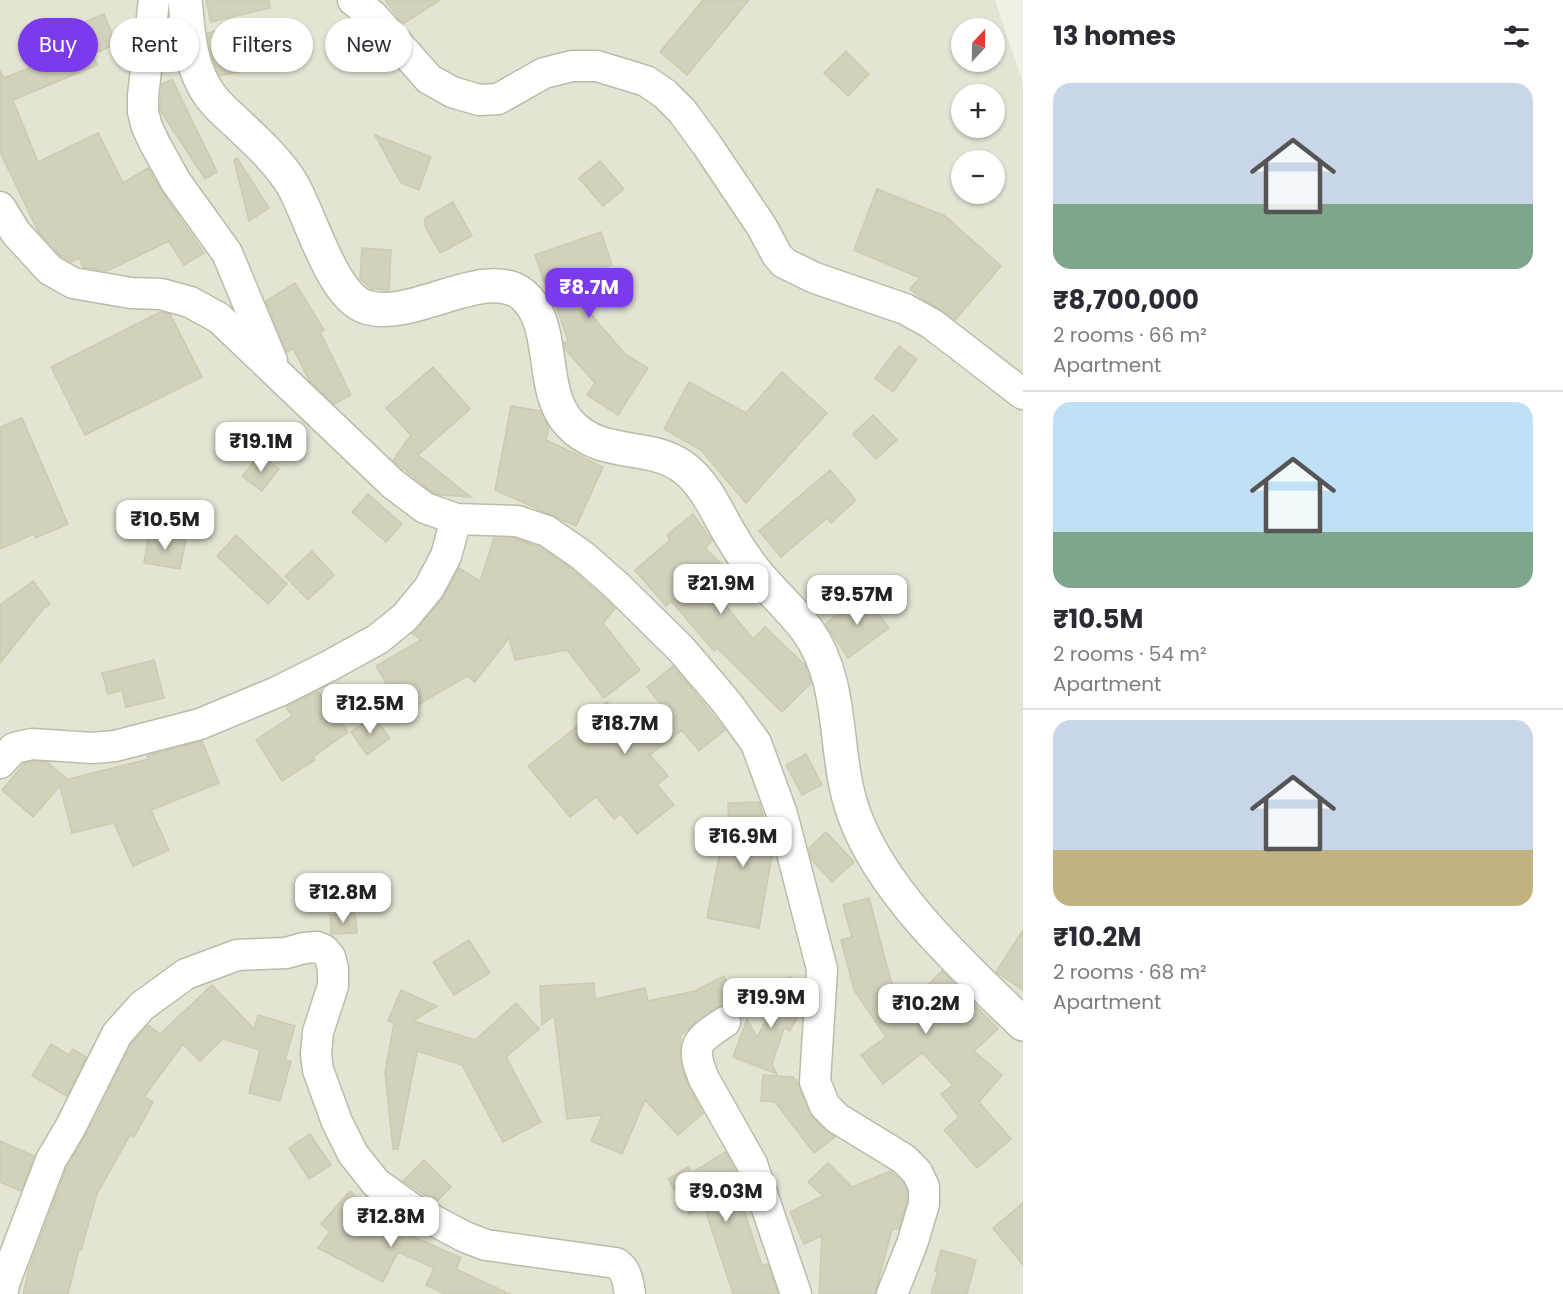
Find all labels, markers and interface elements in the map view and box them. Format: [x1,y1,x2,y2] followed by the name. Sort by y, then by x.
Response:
[18,18,98,72] chip: Buy
[110,18,199,72] chip: Rent
[211,18,313,72] chip: Filters
[325,18,412,72] chip: New
[951,18,1005,72] north arrow
[951,18,1005,204] map controls
[1053,18,1176,54] text: 13 homes
[1500,20,1533,53] icon: filters
[951,84,1005,138] button: +
[1239,122,1347,230] icon: home
[951,150,1005,204] button: −
[547,268,631,319] pin: ₹8.7M
[559,273,619,301] text: ₹8.7M
[1053,282,1199,318] text: ₹8,700,000
[1053,321,1207,349] text: 2 rooms · 66 m²
[1053,351,1161,379] text: Apartment
[212,422,310,473] pin: ₹19.1M
[229,427,293,455] text: ₹19.1M
[1239,441,1347,549] icon: home
[116,500,214,551] pin: ₹10.5M
[130,505,200,533] text: ₹10.5M
[672,564,770,615] pin: ₹21.9M
[687,569,755,597] text: ₹21.9M
[808,575,906,626] pin: ₹9.57M
[821,580,893,608] text: ₹9.57M
[1053,601,1143,637] text: ₹10.5M
[1053,640,1207,668] text: 2 rooms · 54 m²
[1053,670,1161,698] text: Apartment
[321,684,419,735] pin: ₹12.5M
[336,689,404,717] text: ₹12.5M
[576,704,674,755] pin: ₹18.7M
[591,709,659,737] text: ₹18.7M
[1239,759,1347,867] icon: home
[694,817,792,868] pin: ₹16.9M
[709,822,777,850] text: ₹16.9M
[294,873,392,924] pin: ₹12.8M
[309,878,377,906] text: ₹12.8M
[1053,919,1141,955] text: ₹10.2M
[1053,958,1207,986] text: 2 rooms · 68 m²
[722,978,820,1029] pin: ₹19.9M
[737,983,805,1011] text: ₹19.9M
[877,984,975,1035] pin: ₹10.2M
[1053,988,1161,1016] text: Apartment
[892,989,960,1017] text: ₹10.2M
[677,1172,775,1223] pin: ₹9.03M
[689,1177,763,1205] text: ₹9.03M
[342,1197,440,1248] pin: ₹12.8M
[357,1202,425,1230] text: ₹12.8M

